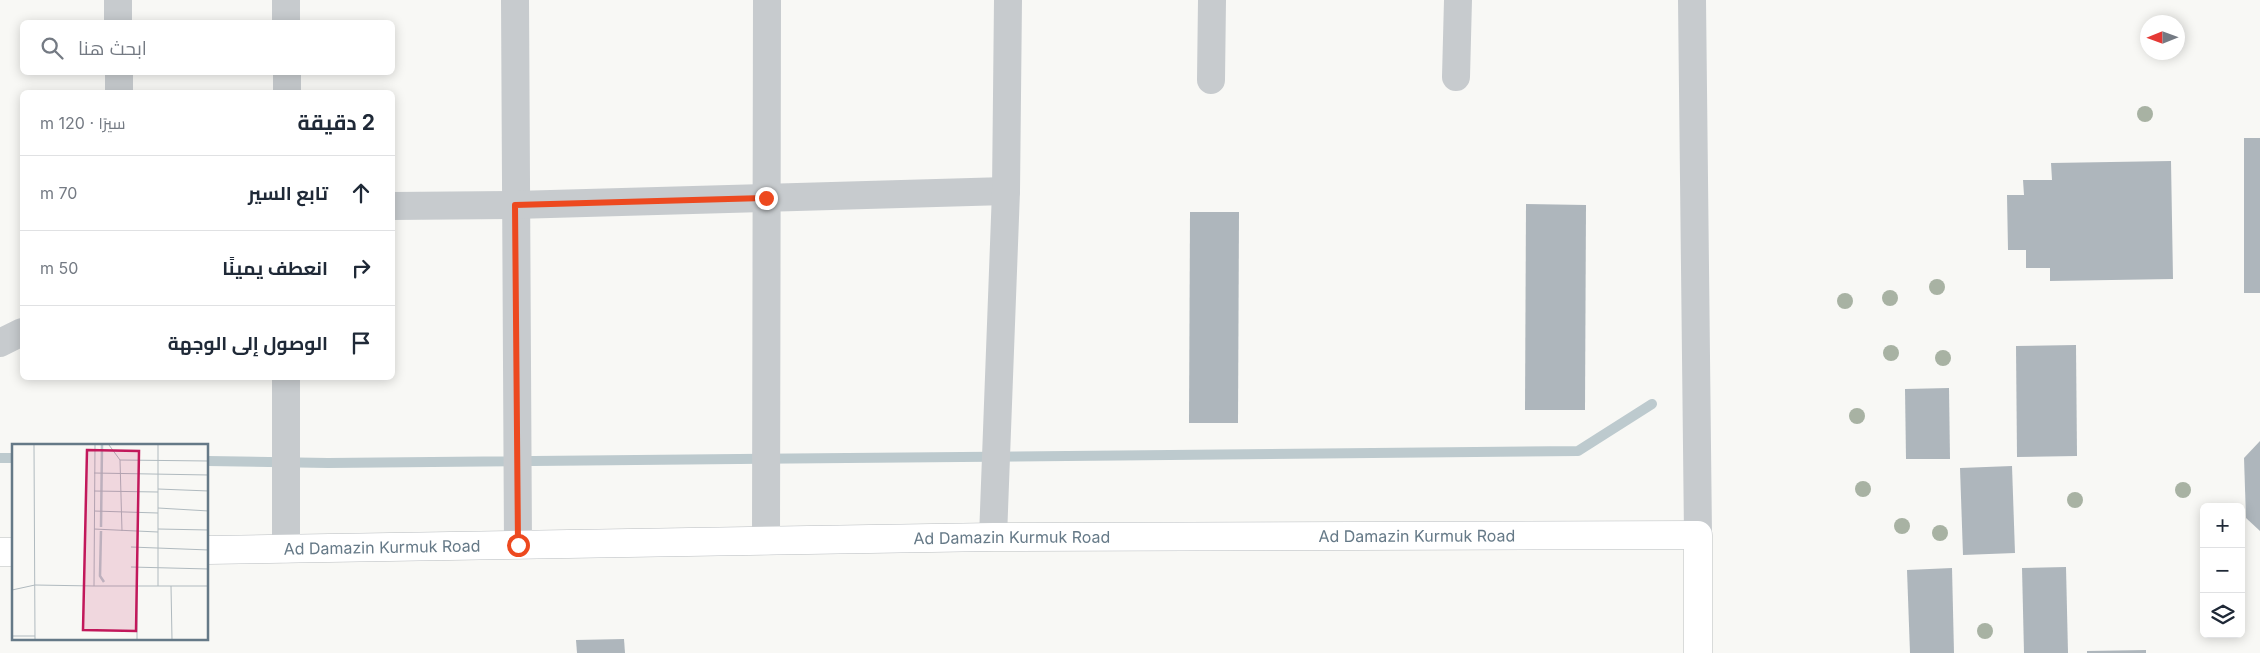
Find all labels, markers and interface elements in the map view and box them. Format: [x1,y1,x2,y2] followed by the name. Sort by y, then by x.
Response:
[2140,15,2185,60] north arrow
[20,20,395,75] search box
[38,34,66,62] icon: search
[78,37,147,60] text: ابحث هنا
[297,110,375,135] text: 2 دقيقة
[40,113,126,133] text: سيرًا · 120 m
[347,179,375,207] icon: ahead
[248,182,328,205] text: تابع السير
[40,183,77,203] text: 70 m
[755,187,778,210] route end
[347,254,375,282] icon: right
[222,257,328,280] text: انعطف يمينًا
[40,258,78,278] text: 50 m
[347,329,375,357] icon: arrive
[168,332,328,355] text: الوصول إلى الوجهة
[12,444,209,640] inset map
[2200,503,2245,638] map controls
[2200,503,2245,548] button: +
[1318,526,1515,546] street label: Ad Damazin Kurmuk Road
[913,527,1110,548] street label: Ad Damazin Kurmuk Road
[507,534,530,557] route start
[283,535,481,559] street label: Ad Damazin Kurmuk Road
[2200,548,2245,593] button: −
[2200,593,2245,638] button: layers

